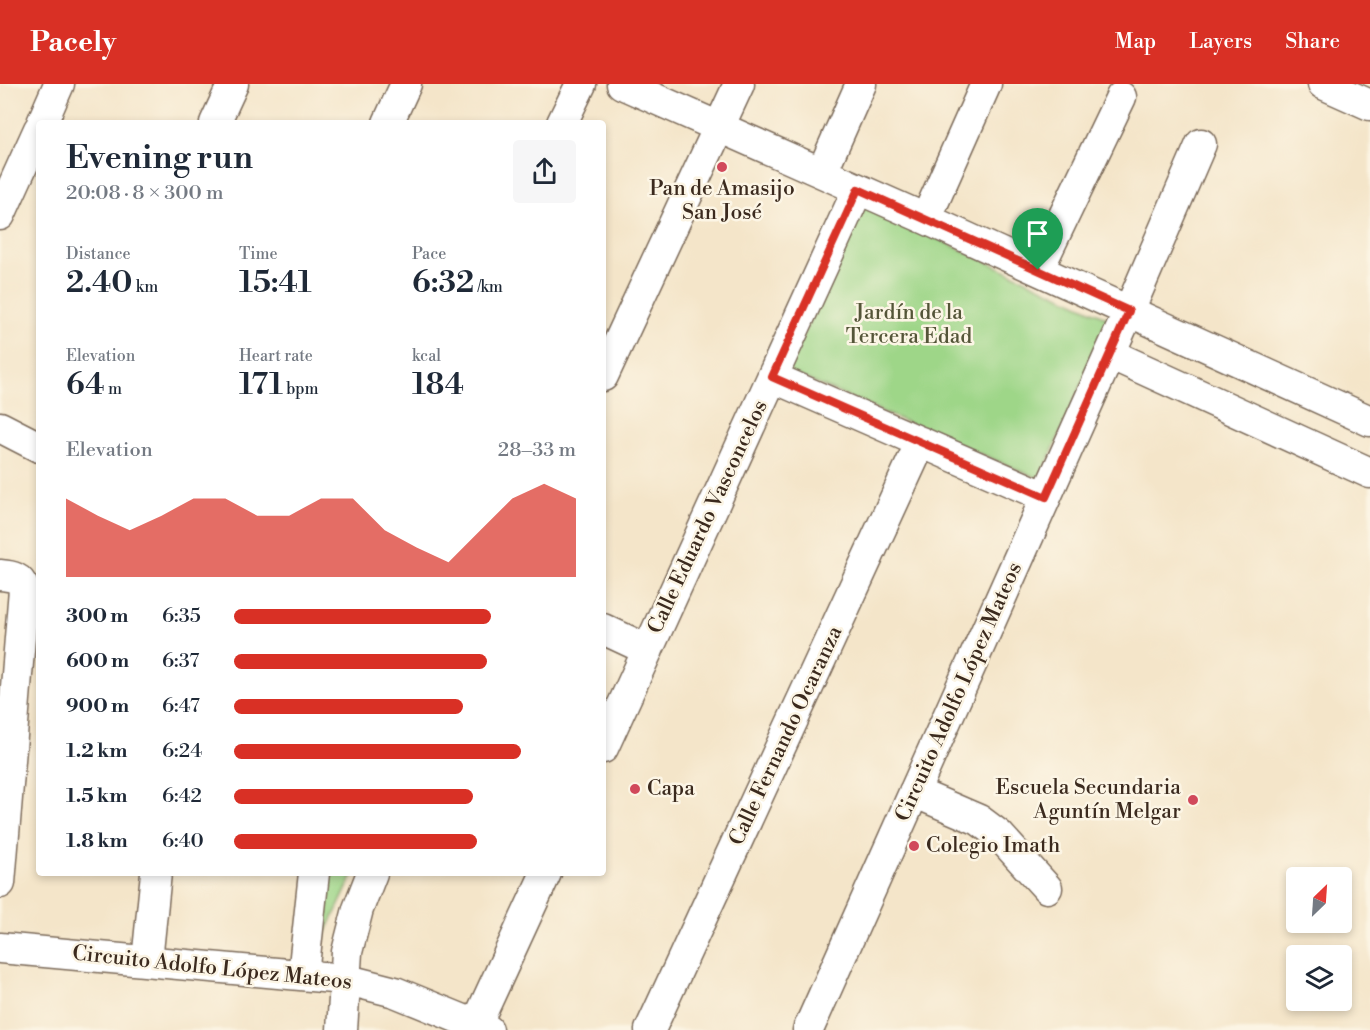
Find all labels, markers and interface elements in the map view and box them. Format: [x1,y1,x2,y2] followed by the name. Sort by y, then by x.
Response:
[30,25,116,60] text: Pacely
[1115,29,1156,55] text: Map
[1189,29,1252,55] text: Layers
[1285,29,1340,55] text: Share
[66,138,253,179] text: Evening run
[513,140,576,203] button: share
[715,160,729,174] marker: Pan de Amasijo San José
[649,176,795,226] place label: Pan de Amasijo San José
[66,181,224,206] text: 20:08 · 8 × 300 m
[1012,208,1063,270] pin
[1021,217,1054,250] icon: arrive
[66,244,131,264] text: Distance
[239,244,278,264] text: Time
[412,244,446,264] text: Pace
[66,264,132,302] text: 2.40
[239,264,312,302] text: 15:41
[412,264,474,302] text: 6:32
[132,277,158,297] text: km
[474,277,503,297] text: /km
[846,300,972,350] park label: Jardín de la Tercera Edad
[66,346,135,366] text: Elevation
[239,346,313,366] text: Heart rate
[412,346,441,366] text: kcal
[66,366,105,404] text: 64
[239,366,283,404] text: 171
[412,366,464,404] text: 184
[105,379,122,399] text: m
[283,379,319,399] text: bpm
[642,396,774,638] street label: Calle Eduardo Vasconcelos
[66,438,153,463] text: Elevation
[498,438,576,463] text: 28–33 m
[890,558,1028,826] street label: Circuito Adolfo López Mateos
[66,604,129,629] text: 300 m
[162,604,201,629] text: 6:35
[724,622,848,850] street label: Calle Fernando Ocaranza
[66,649,129,674] text: 600 m
[162,649,199,674] text: 6:37
[66,694,129,719] text: 900 m
[162,694,200,719] text: 6:47
[66,739,128,764] text: 1.2 km
[162,739,202,764] text: 6:24
[996,775,1181,825] place label: Escuela Secundaria Aguntín Melgar
[647,776,695,802] place label: Capa
[628,782,642,796] marker: Capa
[66,784,127,809] text: 1.5 km
[162,784,202,809] text: 6:42
[1186,793,1200,807] marker: Escuela Secundaria Aguntín Melgar
[66,829,128,854] text: 1.8 km
[162,829,204,854] text: 6:40
[926,833,1061,859] place label: Colegio Imath
[907,839,921,853] marker: Colegio Imath
[1286,867,1352,933] north arrow
[1286,867,1352,1011] map controls
[71,940,353,996] street label: Circuito Adolfo López Mateos
[1286,945,1352,1011] button: layers

